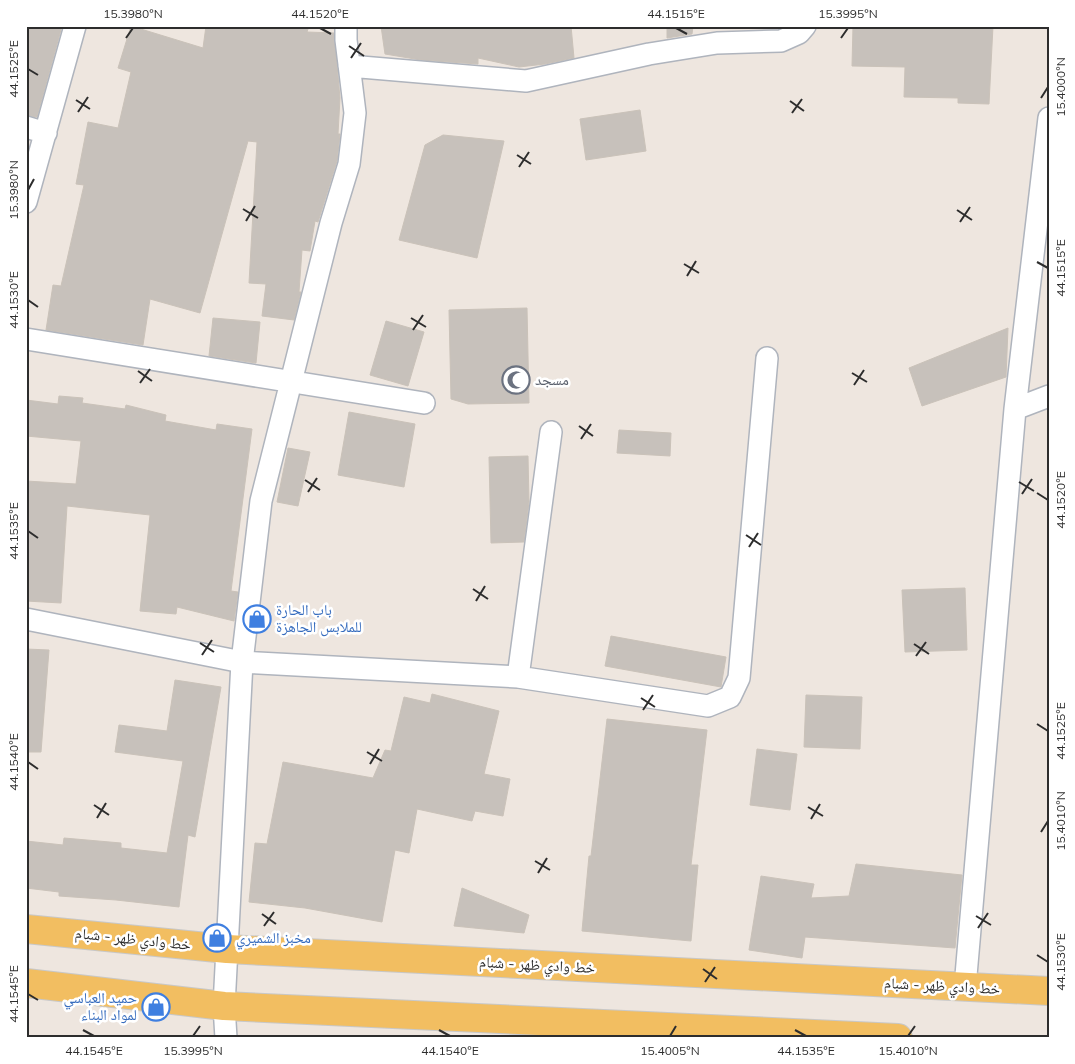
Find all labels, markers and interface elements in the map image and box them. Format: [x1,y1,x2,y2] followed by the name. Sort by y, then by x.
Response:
[103,6,163,21] text: 15.3980°N
[291,6,349,21] text: 44.1520°E
[647,6,705,21] text: 44.1515°E
[818,6,878,21] text: 15.3995°N
[6,40,21,98] text: 44.1525°E
[1053,57,1068,117] text: 15.4000°N
[6,160,21,220] text: 15.3980°N
[1053,239,1068,297] text: 44.1515°E
[6,271,21,329] text: 44.1530°E
[501,365,531,395] mosque icon: مسجد
[535,370,569,389] place label: مسجد
[1053,471,1068,529] text: 44.1520°E
[6,502,21,560] text: 44.1535°E
[276,600,362,637] place label: باب الحارة للملابس الجاهزة
[242,604,272,634] shop icon: باب الحارة للملابس الجاهزة
[1053,702,1068,760] text: 44.1525°E
[6,733,21,791] text: 44.1540°E
[1053,791,1068,851] text: 15.4010°N
[74,923,192,957] street label: خط وادي ظهر - شبام
[202,923,232,953] shop icon: مخبز الشميري
[236,928,311,950] place label: مخبز الشميري
[1053,933,1068,991] text: 44.1530°E
[478,952,596,980] street label: خط وادي ظهر - شبام
[6,965,21,1023] text: 44.1545°E
[883,973,1001,1001] street label: خط وادي ظهر - شبام
[64,988,137,1024] place label: حميد العباسي لمواد البناء
[141,992,171,1022] shop icon: حميد العباسي لمواد البناء
[65,1043,123,1058] text: 44.1545°E
[163,1043,223,1058] text: 15.3995°N
[421,1043,479,1058] text: 44.1540°E
[640,1043,700,1058] text: 15.4005°N
[777,1043,835,1058] text: 44.1535°E
[878,1043,938,1058] text: 15.4010°N

